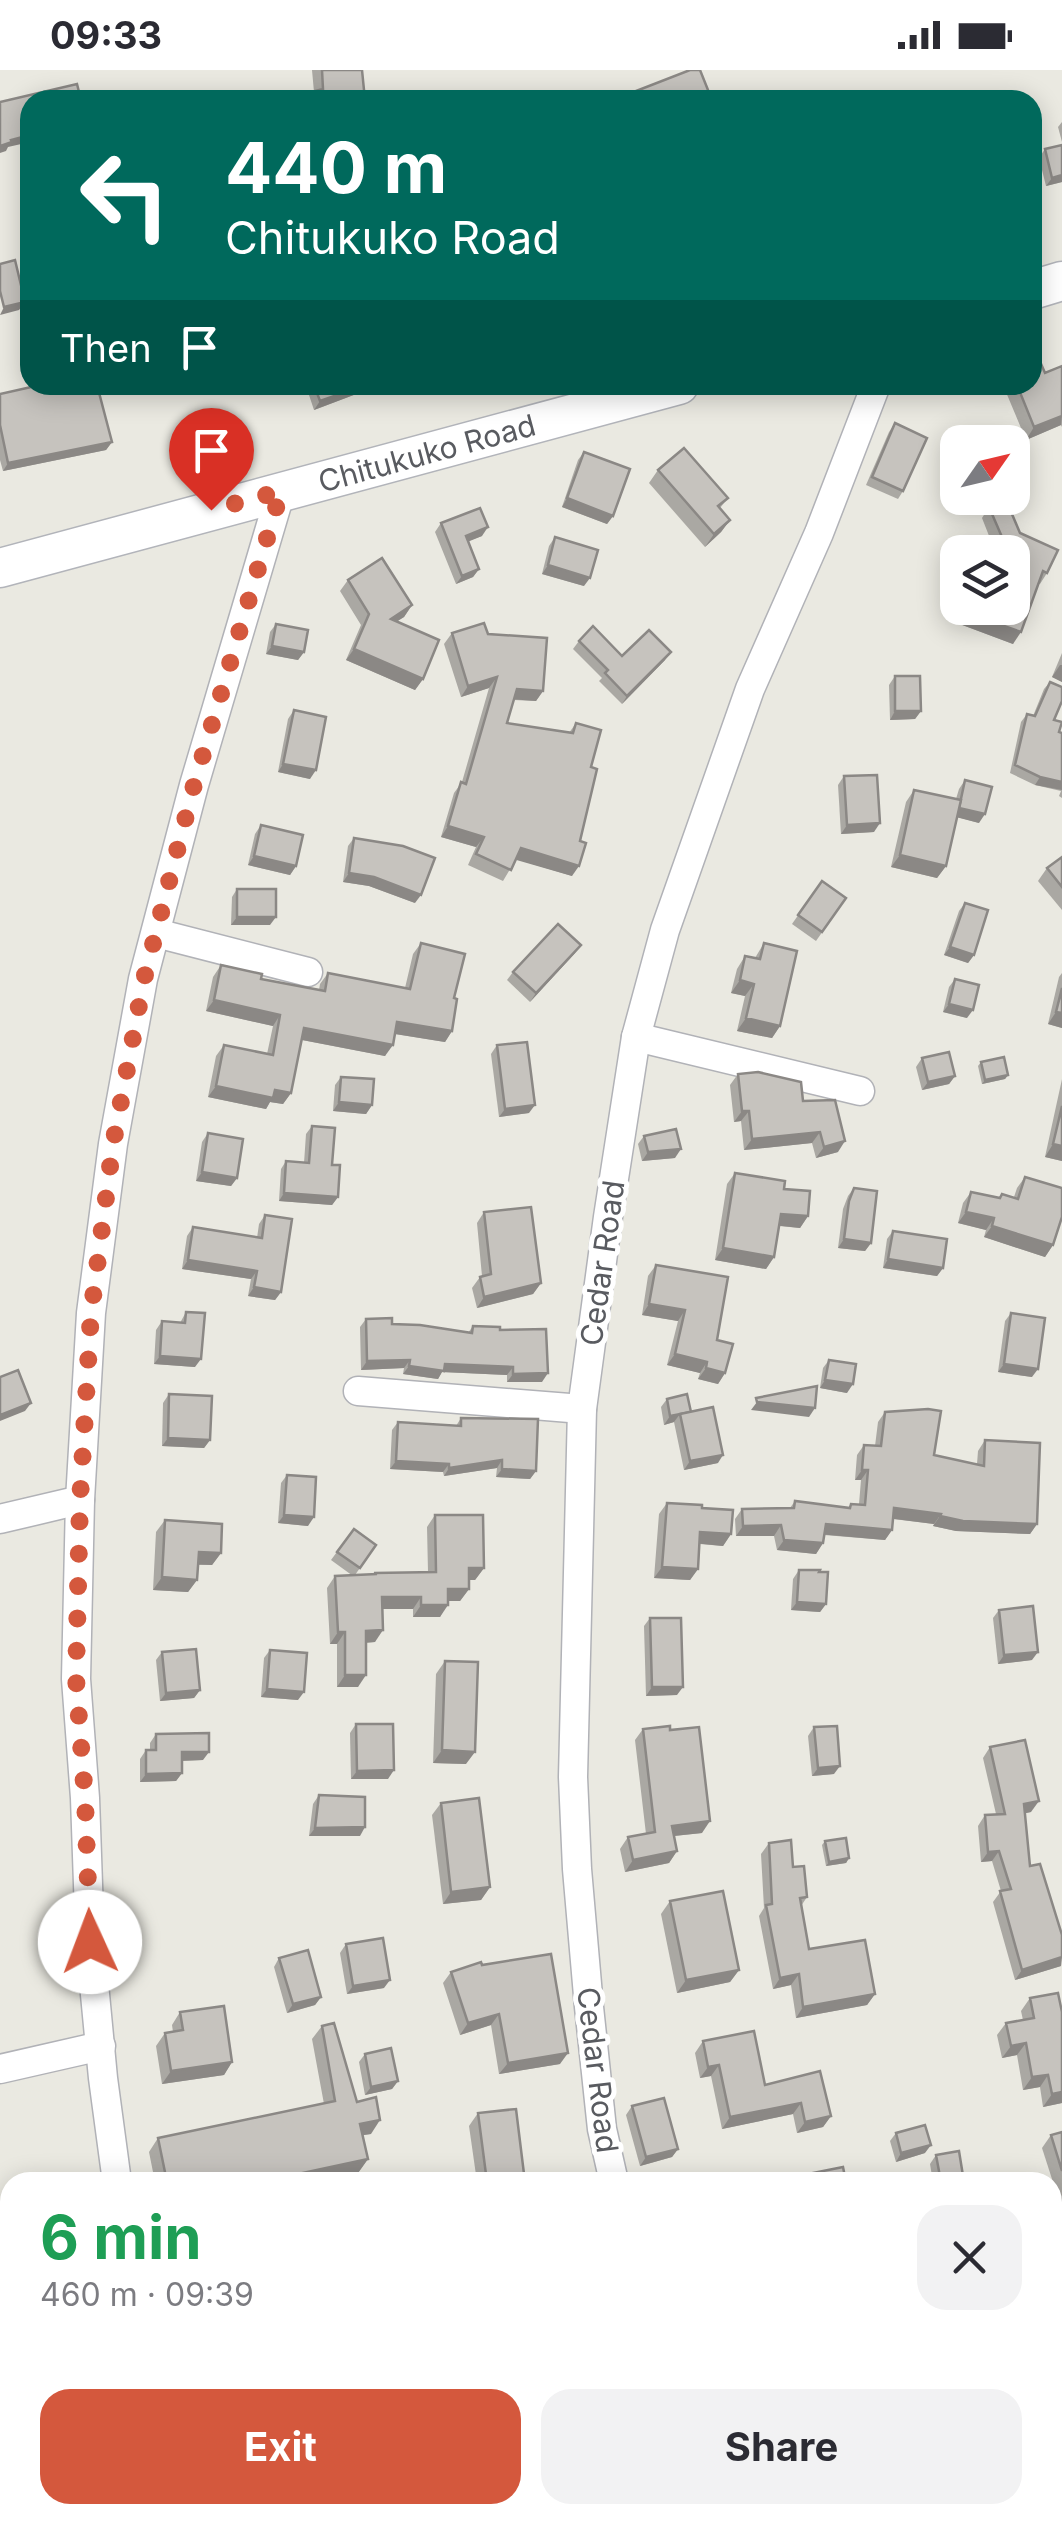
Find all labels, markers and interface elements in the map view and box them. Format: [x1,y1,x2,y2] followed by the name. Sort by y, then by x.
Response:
[50,12,162,58] text: 09:33
[225,125,447,210] text: 440 m
[60,130,190,260] icon: left
[225,210,560,265] text: Chitukuko Road
[172,320,227,375] icon: arrive
[60,325,152,371] text: Then
[314,407,539,499] street label: Chitukuko Road
[169,408,254,511] pin
[184,423,239,478] icon: arrive
[940,425,1030,515] north arrow
[940,425,1030,625] map controls
[940,535,1030,625] button: layers
[573,1178,631,1348] street label: Cedar Road
[38,1890,142,1994] position arrow
[570,1985,626,2155] street label: Cedar Road
[40,2201,202,2273] text: 6 min
[917,2205,1022,2310] button: close
[40,2275,254,2314] text: 460 m · 09:39
[40,2389,521,2504] button: Exit
[541,2389,1022,2504] button: Share

